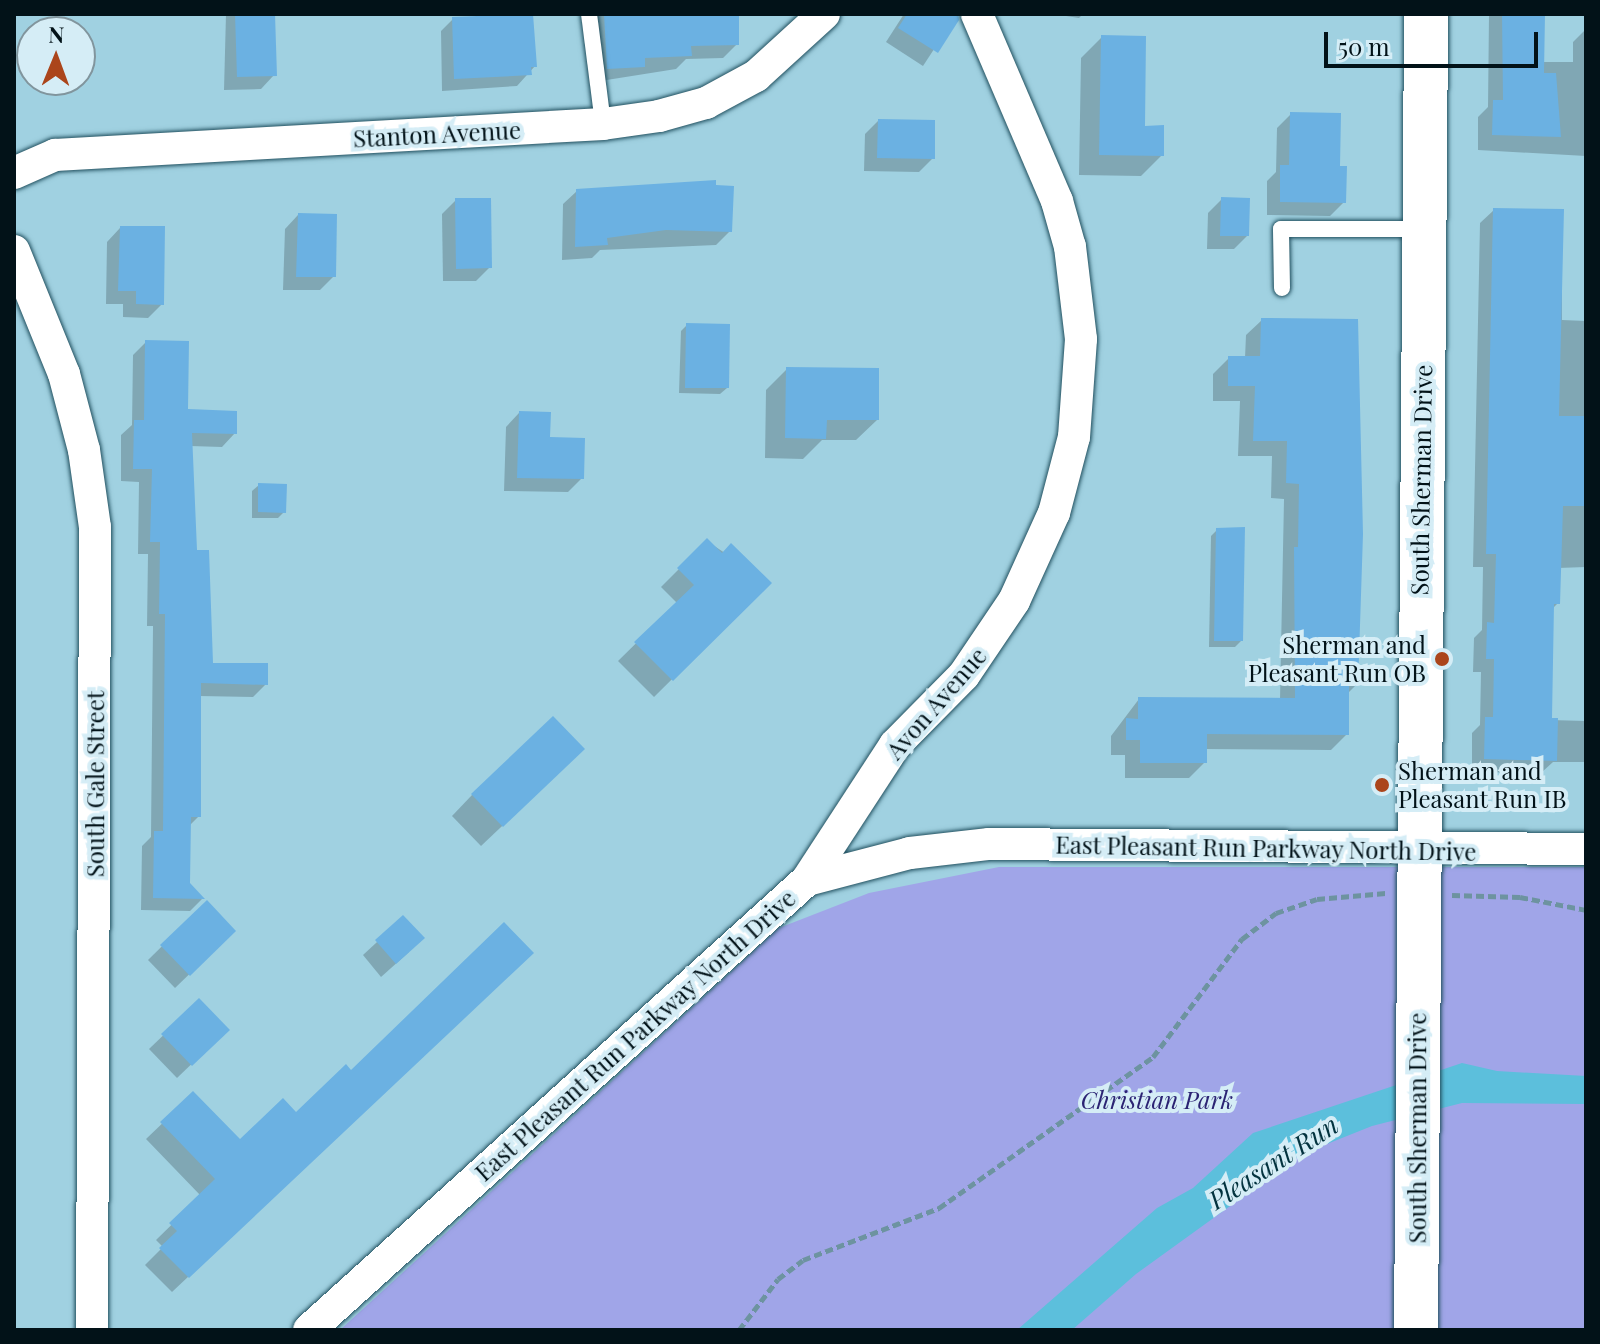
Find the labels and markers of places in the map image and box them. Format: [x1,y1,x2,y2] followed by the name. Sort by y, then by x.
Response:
[1248,631,1426,687] place label: Sherman and Pleasant Run OB
[1433,650,1451,668] marker: Sherman and Pleasant Run OB
[1398,757,1567,813] place label: Sherman and Pleasant Run IB
[1373,776,1391,794] marker: Sherman and Pleasant Run IB

